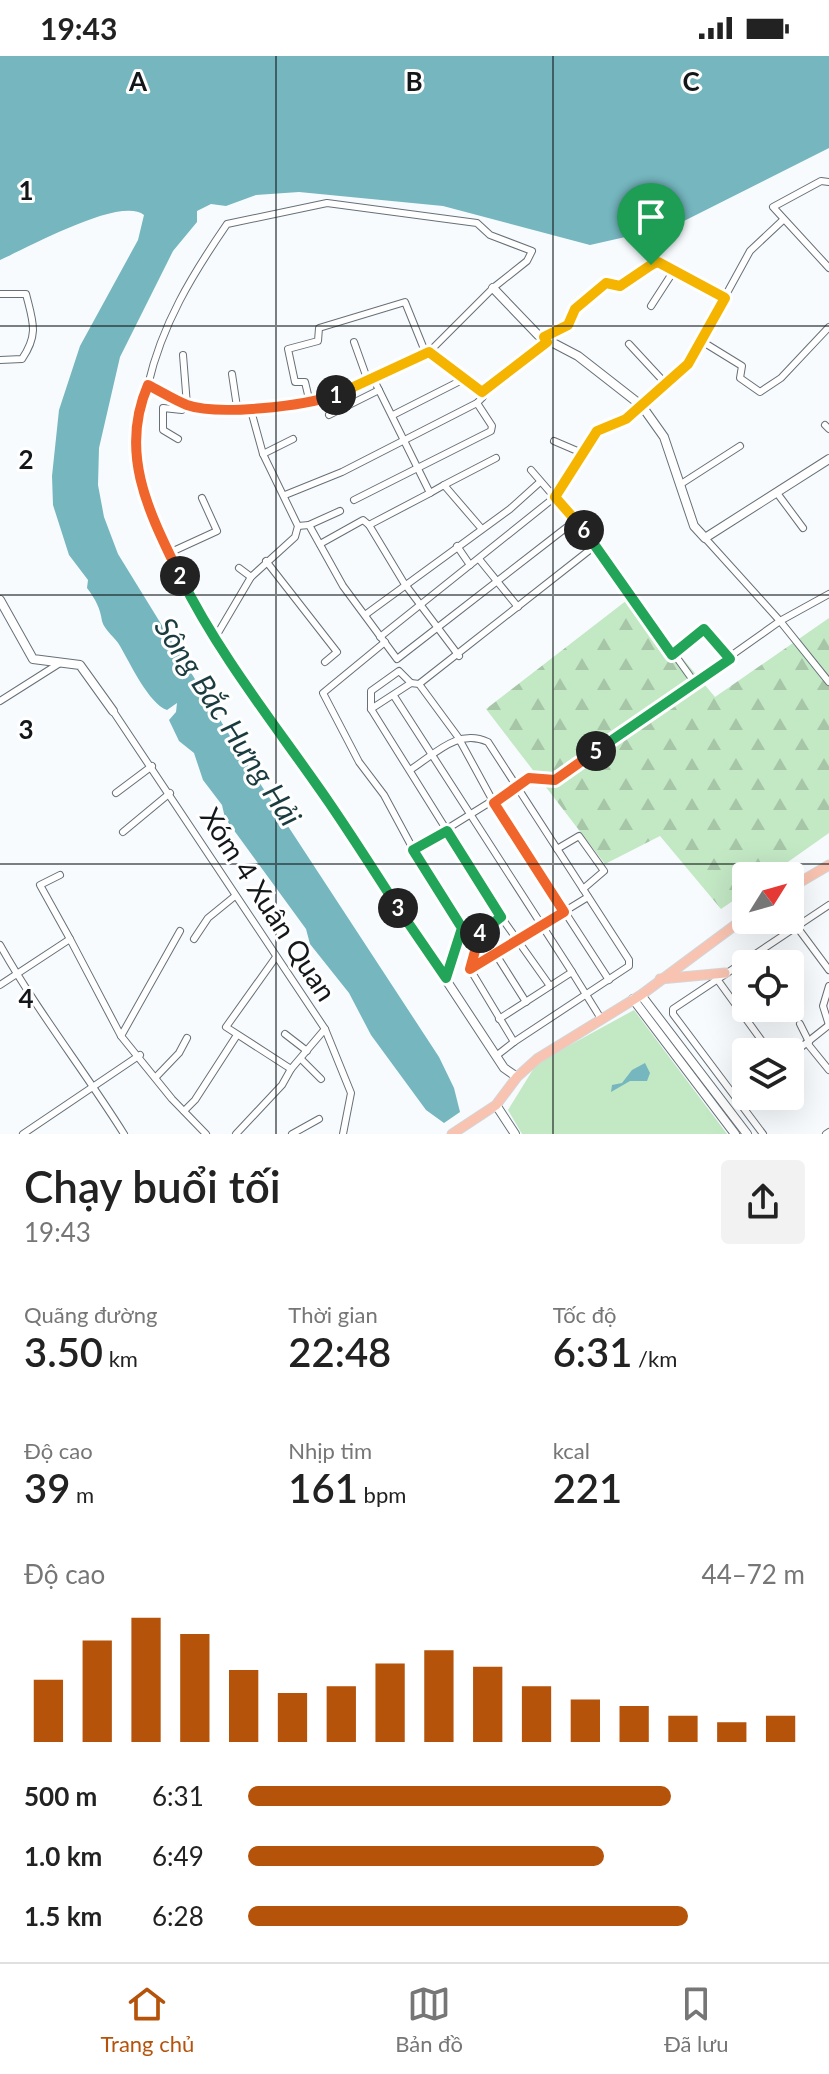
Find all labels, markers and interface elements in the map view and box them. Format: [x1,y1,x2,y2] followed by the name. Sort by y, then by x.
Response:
[40,10,117,46] text: 19:43
[128,65,148,97] text: A
[405,65,423,97] text: B
[682,65,700,97] text: C
[18,174,34,206] text: 1
[617,183,685,265] pin
[629,195,673,239] icon: arrive
[316,375,356,415] pin: 1
[330,381,342,408] text: 1
[18,443,34,475] text: 2
[564,510,604,550] pin: 6
[578,516,590,543] text: 6
[160,556,200,596] pin: 2
[174,562,186,589] text: 2
[148,610,310,832] water label: Sông Bắc Hưng Hải
[18,713,34,745] text: 3
[576,731,616,771] pin: 5
[590,737,602,764] text: 5
[194,801,344,1007] street label: Xóm 4 Xuân Quan
[732,862,804,934] north arrow
[732,862,804,1110] map controls
[378,888,418,928] pin: 3
[392,894,404,921] text: 3
[460,913,500,953] pin: 4
[474,919,486,946] text: 4
[732,950,804,1022] button: locate
[18,982,34,1014] text: 4
[732,1038,804,1110] button: layers
[24,1160,281,1212] text: Chạy buổi tối
[721,1160,805,1244] button: share
[24,1216,91,1248] text: 19:43
[24,1301,157,1328] text: Quãng đường
[288,1301,378,1328] text: Thời gian
[553,1301,617,1328] text: Tốc độ
[24,1328,103,1376] text: 3.50
[288,1328,391,1376] text: 22:48
[553,1328,632,1376] text: 6:31
[103,1345,138,1372] text: km
[632,1345,677,1372] text: /km
[24,1437,93,1464] text: Độ cao
[288,1437,372,1464] text: Nhịp tim
[553,1437,590,1464] text: kcal
[24,1464,70,1512] text: 39
[288,1464,358,1512] text: 161
[553,1464,622,1512] text: 221
[70,1481,94,1508] text: m
[358,1481,406,1508] text: bpm
[24,1558,105,1590] text: Độ cao
[702,1558,805,1590] text: 44–72 m
[24,1780,97,1812] text: 500 m
[152,1780,204,1812] text: 6:31
[24,1840,102,1872] text: 1.0 km
[152,1840,204,1872] text: 6:49
[24,1900,102,1932] text: 1.5 km
[152,1900,204,1932] text: 6:28
[100,1982,194,2057] tab: Trang chủ
[395,1982,463,2057] tab: Bản đồ
[664,1982,728,2057] tab: Đã lưu

